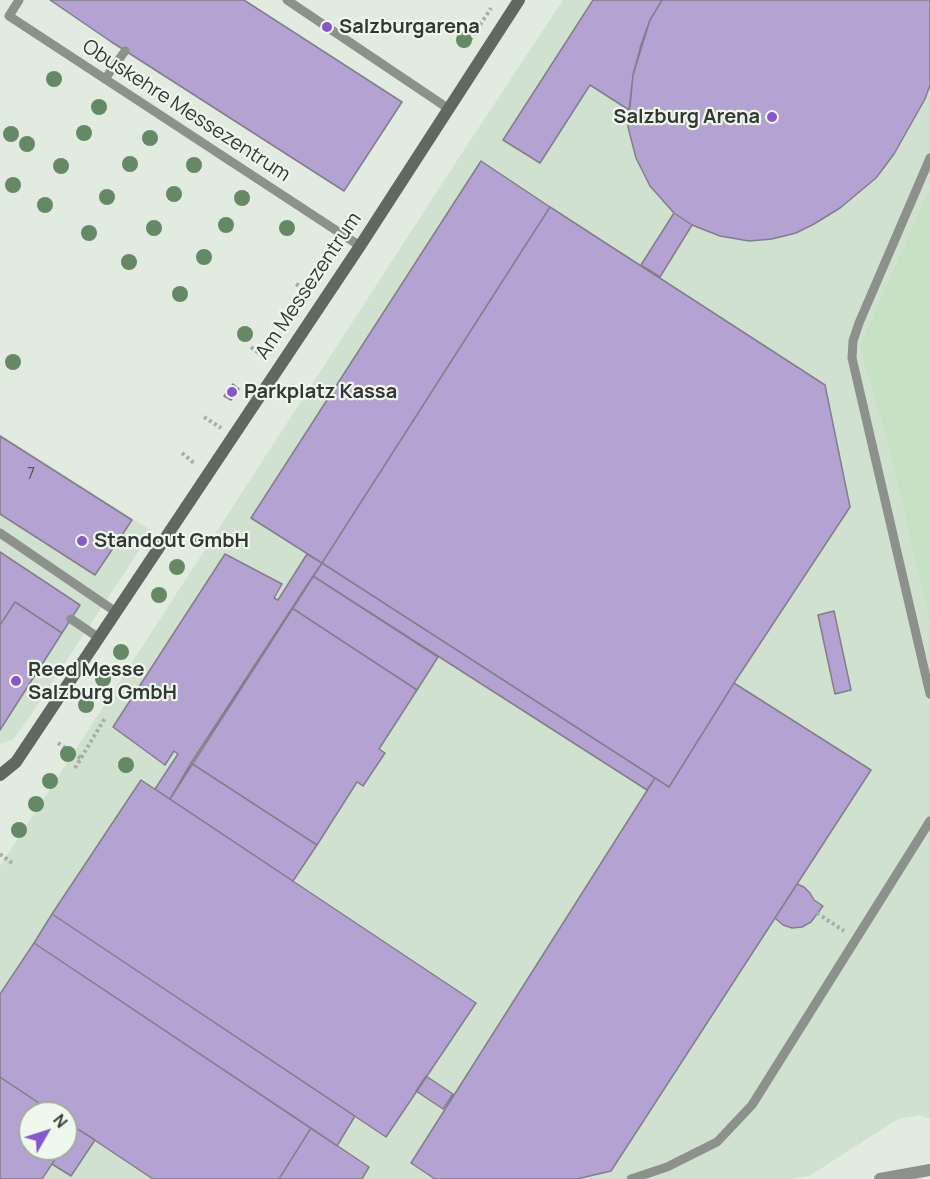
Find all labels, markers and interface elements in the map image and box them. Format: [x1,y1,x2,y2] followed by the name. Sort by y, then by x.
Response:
[339,15,480,39] place label: Salzburgarena
[320,20,334,34] marker: Salzburgarena
[78,35,294,187] street label: Obuskehre Messezentrum
[613,105,760,129] place label: Salzburg Arena
[765,110,779,124] marker: Salzburg Arena
[251,208,367,364] street label: Am Messezentrum
[244,380,397,404] place label: Parkplatz Kassa
[225,385,239,399] marker: Parkplatz Kassa
[27,465,35,485] house number: 7
[94,529,249,553] place label: Standout GmbH
[75,534,89,548] marker: Standout GmbH
[28,658,177,705] place label: Reed Messe Salzburg GmbH
[9,674,23,688] marker: Reed Messe Salzburg GmbH
[18,1101,78,1161] north arrow
[48,1110,73,1132] text: N

